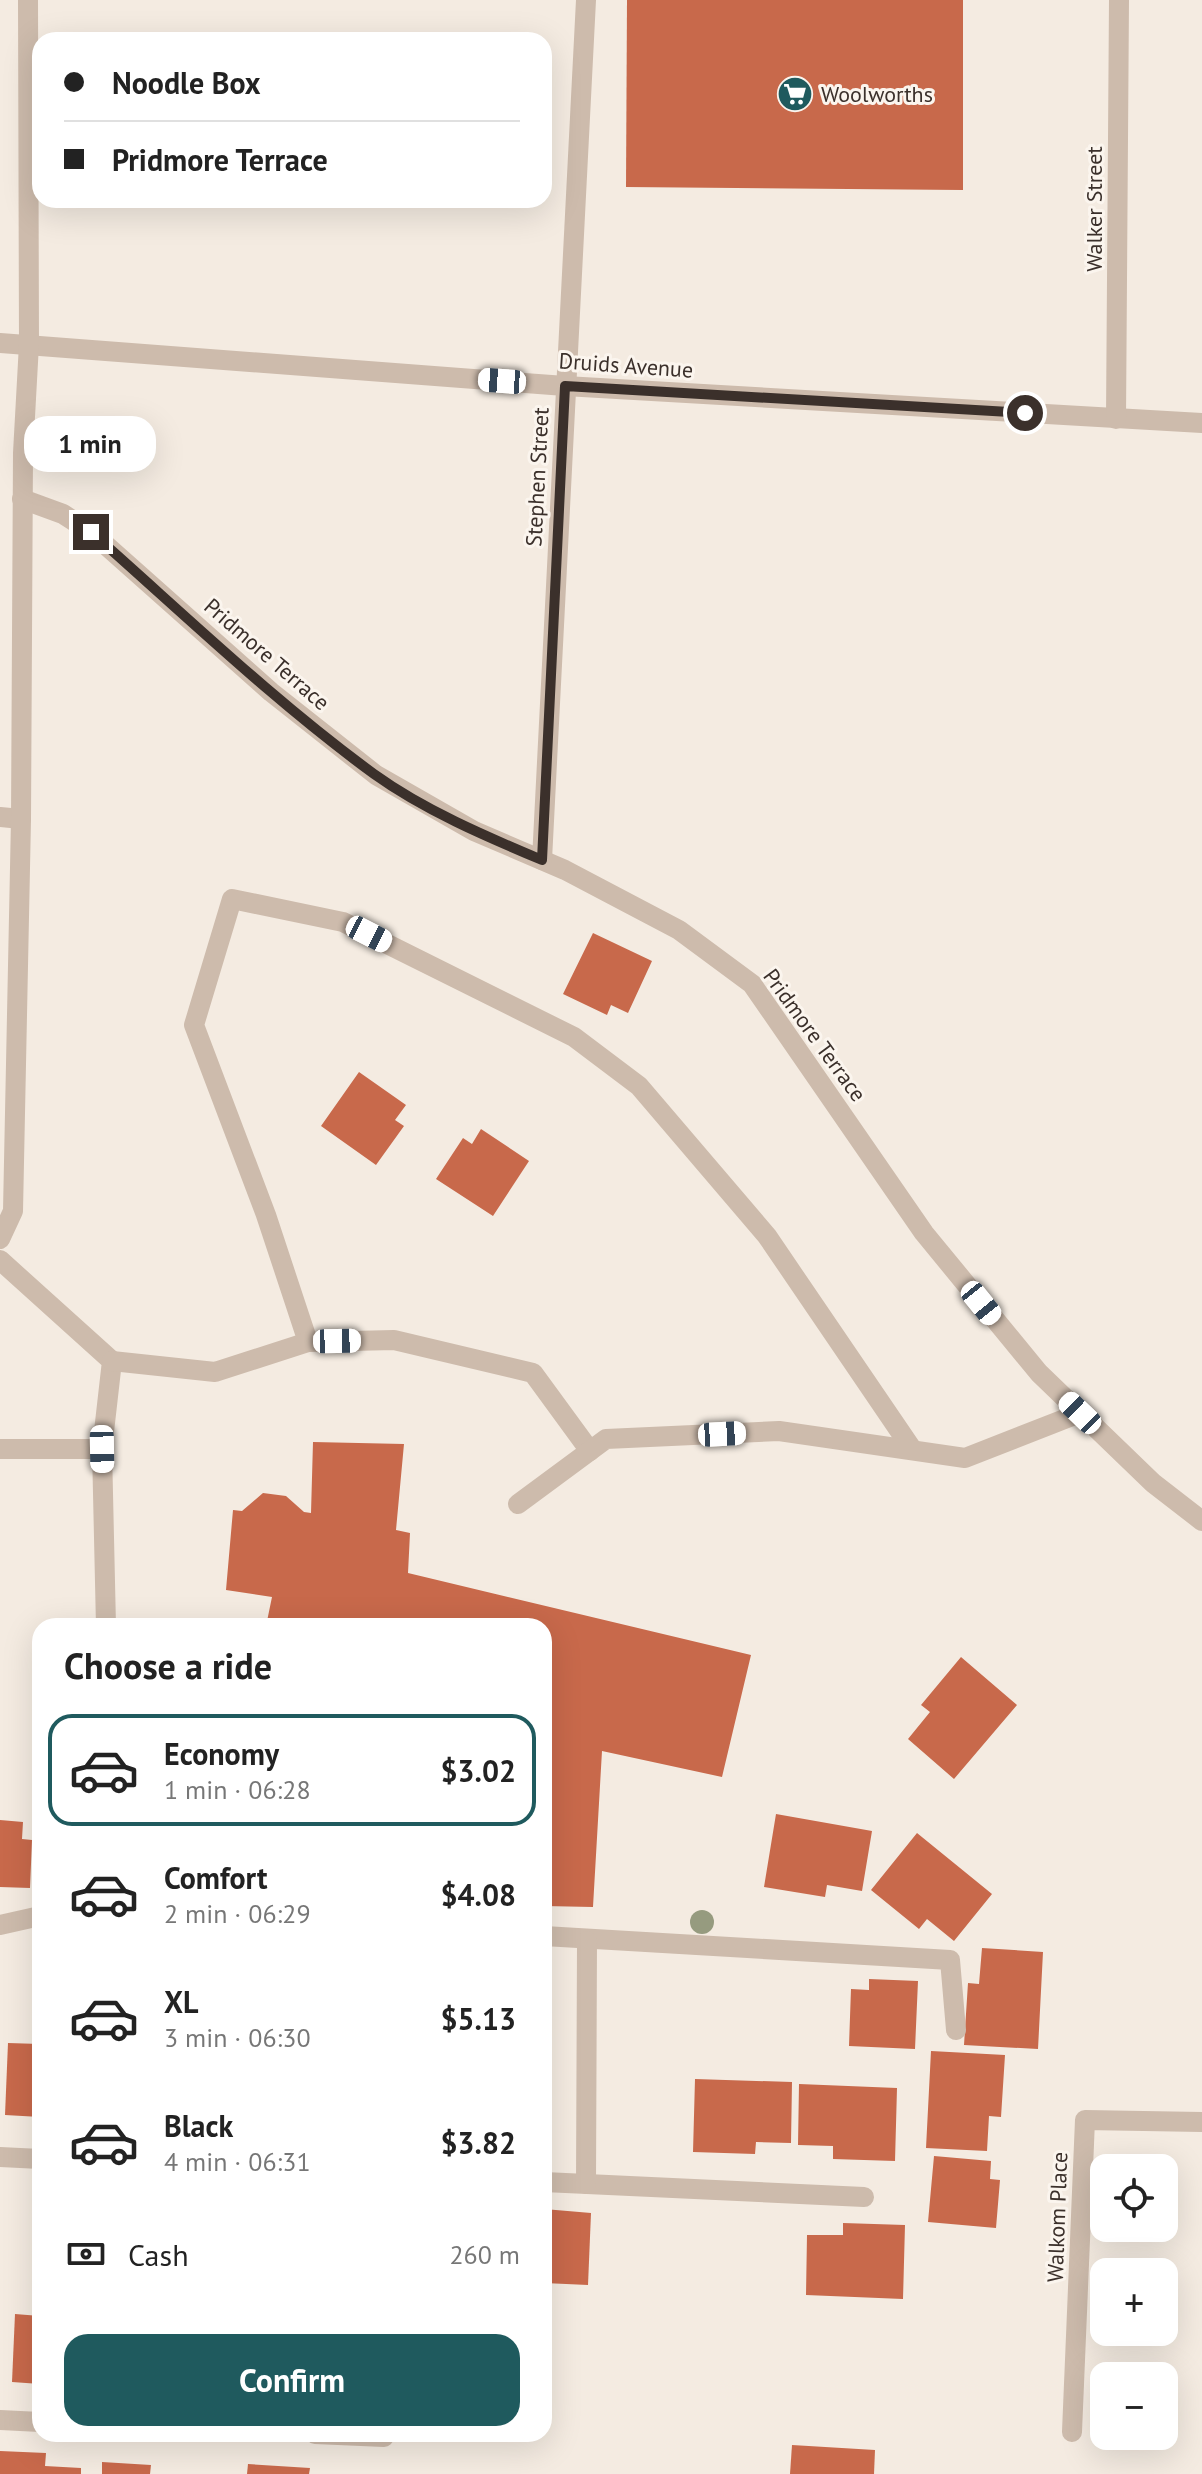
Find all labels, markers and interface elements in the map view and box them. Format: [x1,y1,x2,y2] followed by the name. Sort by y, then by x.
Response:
[112,63,261,102] text: Noodle Box
[776,75,814,113] supermarket icon: Woolworths
[821,80,933,108] place label: Woolworths
[112,140,328,179] text: Pridmore Terrace
[1080,146,1108,272] street label: Walker Street
[558,346,694,384] street label: Druids Avenue
[477,367,527,395] car
[1007,395,1043,431] route start
[519,406,555,547] street label: Stephen Street
[25,416,157,472] callout: 1 min
[58,427,122,460] text: 1 min
[73,514,109,550] route end
[198,592,336,716] street label: Pridmore Terrace
[342,912,396,956] car
[757,963,873,1107] street label: Pridmore Terrace
[957,1277,1005,1329] car
[313,1329,361,1353] car
[1054,1388,1106,1438] car
[697,1421,747,1447] car
[90,1425,114,1473] car
[64,1642,272,1689] text: Choose a ride
[68,1734,140,1806] icon: car
[164,1734,279,1773] text: Economy
[441,1751,516,1790] text: $3.02
[164,1773,311,1806] text: 1 min · 06:28
[68,1858,140,1930] icon: car
[164,1858,267,1897] text: Comfort
[441,1875,516,1914] text: $4.08
[164,1897,311,1930] text: 2 min · 06:29
[68,1982,140,2054] icon: car
[164,1982,198,2021] text: XL
[441,1999,516,2038] text: $5.13
[164,2021,311,2054] text: 3 min · 06:30
[68,2106,140,2178] icon: car
[164,2106,233,2145] text: Black
[441,2123,516,2162] text: $3.82
[164,2145,311,2178] text: 4 min · 06:31
[1041,2151,1073,2283] street label: Walkom Place
[1090,2154,1178,2450] map controls
[1090,2154,1178,2242] button: locate
[64,2232,108,2276] icon: cash
[128,2235,189,2274] text: Cash
[449,2238,520,2271] text: 260 m
[1090,2258,1178,2346] button: +
[64,2334,520,2426] button: Confirm
[1090,2362,1178,2450] button: −

